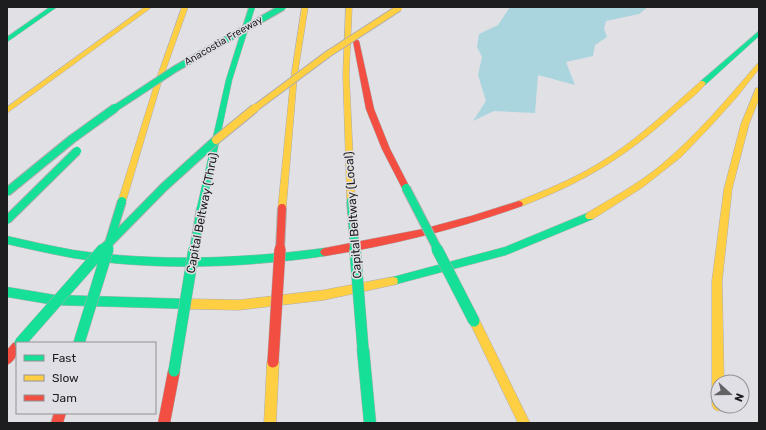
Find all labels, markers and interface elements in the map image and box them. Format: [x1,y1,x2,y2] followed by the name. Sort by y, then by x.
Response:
[182,13,265,68] street label: Anacostia Freeway
[183,151,221,275] street label: Capital Beltway (Thru)
[342,151,364,279] street label: Capital Beltway (Local)
[16,342,156,414] legend
[52,351,76,365] text: Fast
[52,371,79,385] text: Slow
[710,374,750,414] north arrow
[52,391,77,405] text: Jam
[731,391,746,404] text: N

